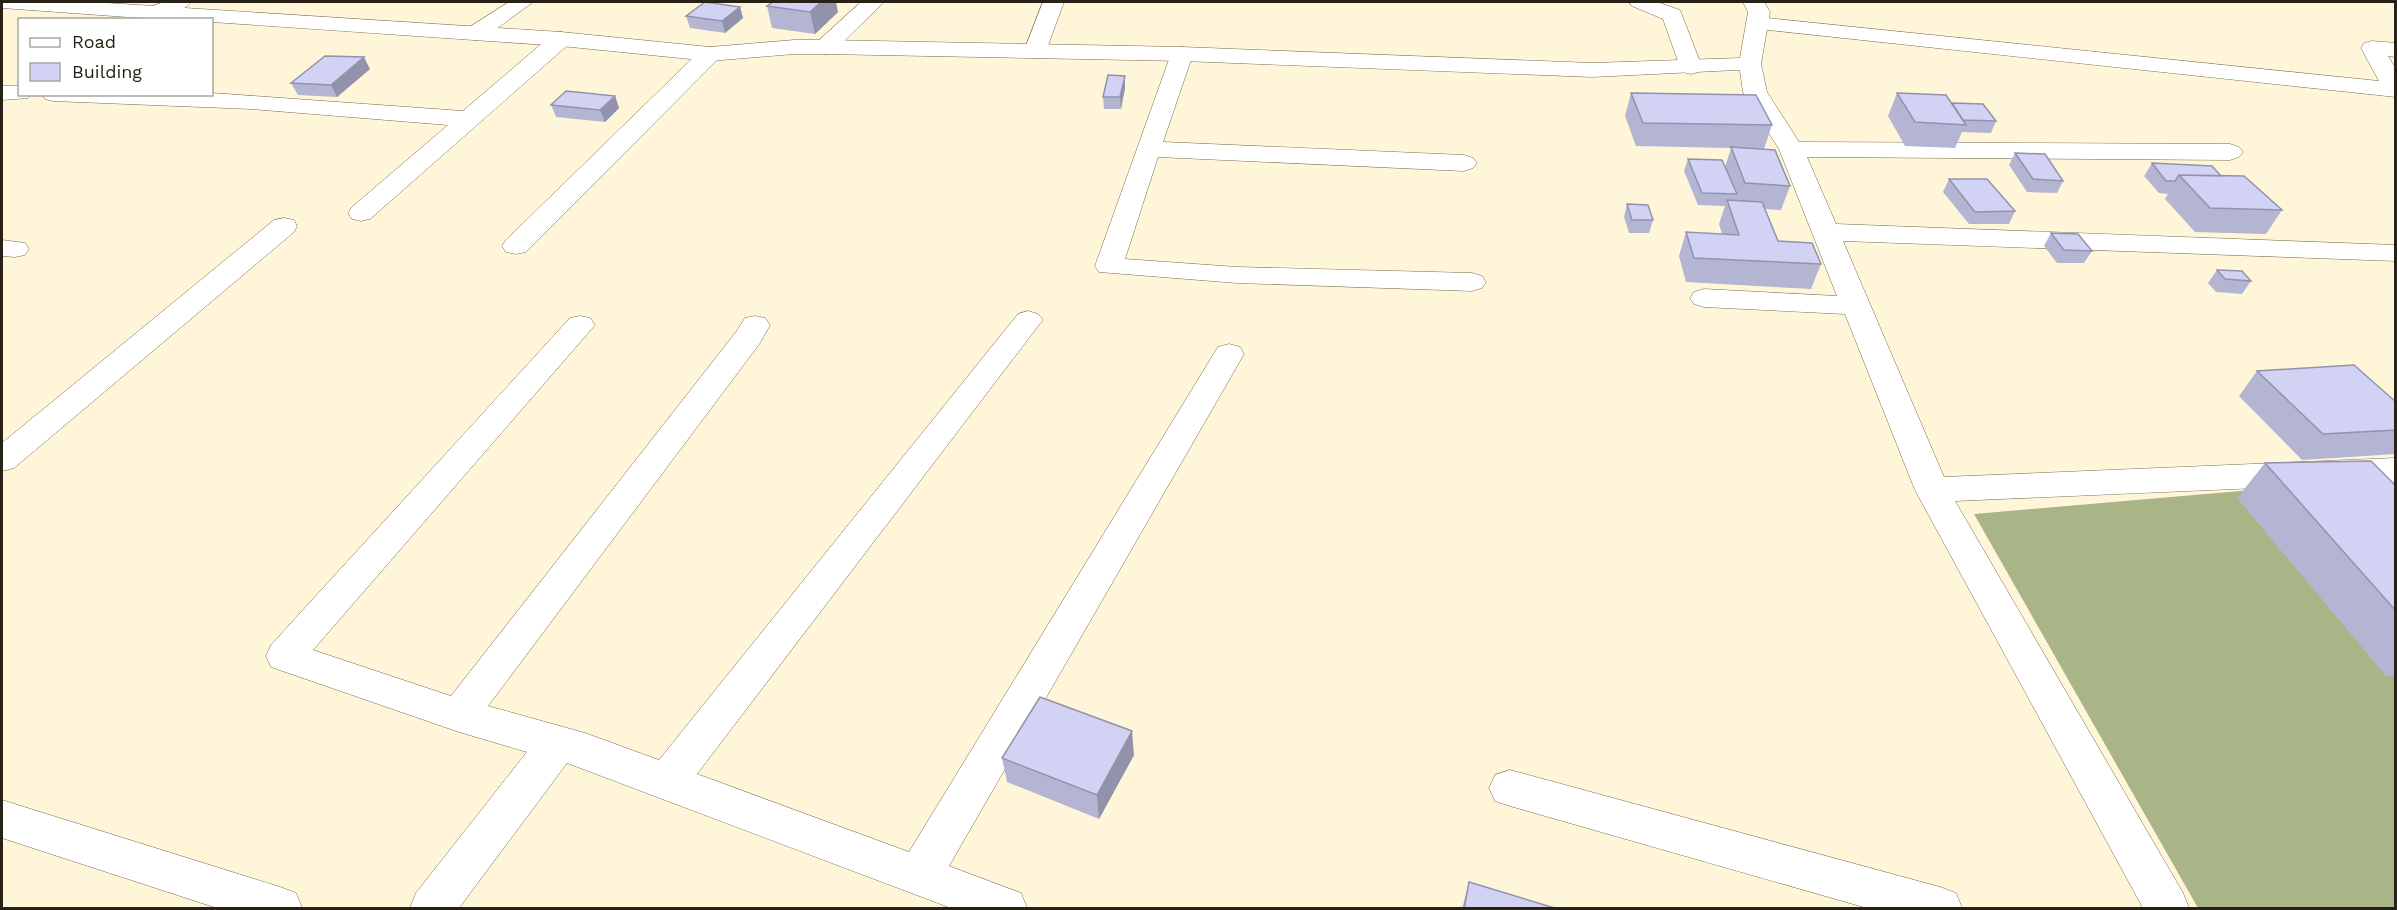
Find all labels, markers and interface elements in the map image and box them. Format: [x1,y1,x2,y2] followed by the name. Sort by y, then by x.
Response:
[18,18,213,96] legend
[72,31,116,52] text: Road
[72,61,142,82] text: Building

